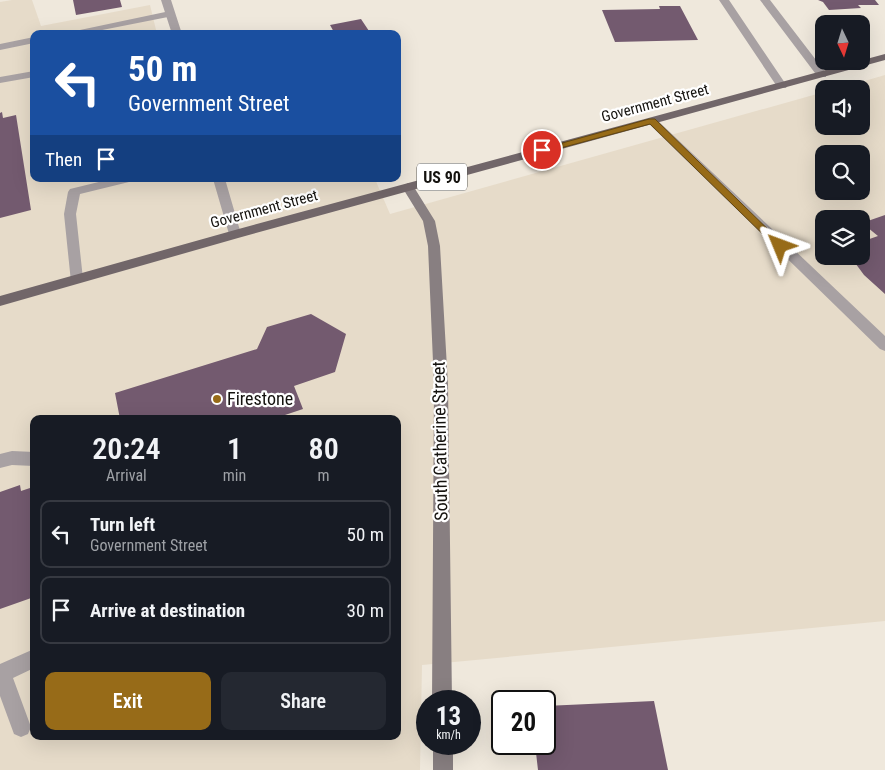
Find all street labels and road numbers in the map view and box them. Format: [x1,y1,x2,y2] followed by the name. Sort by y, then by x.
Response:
[599,80,711,126] street label: Government Street
[417,163,467,190] road number: US 90
[208,186,320,232] street label: Government Street
[428,361,451,521] street label: South Catherine Street

